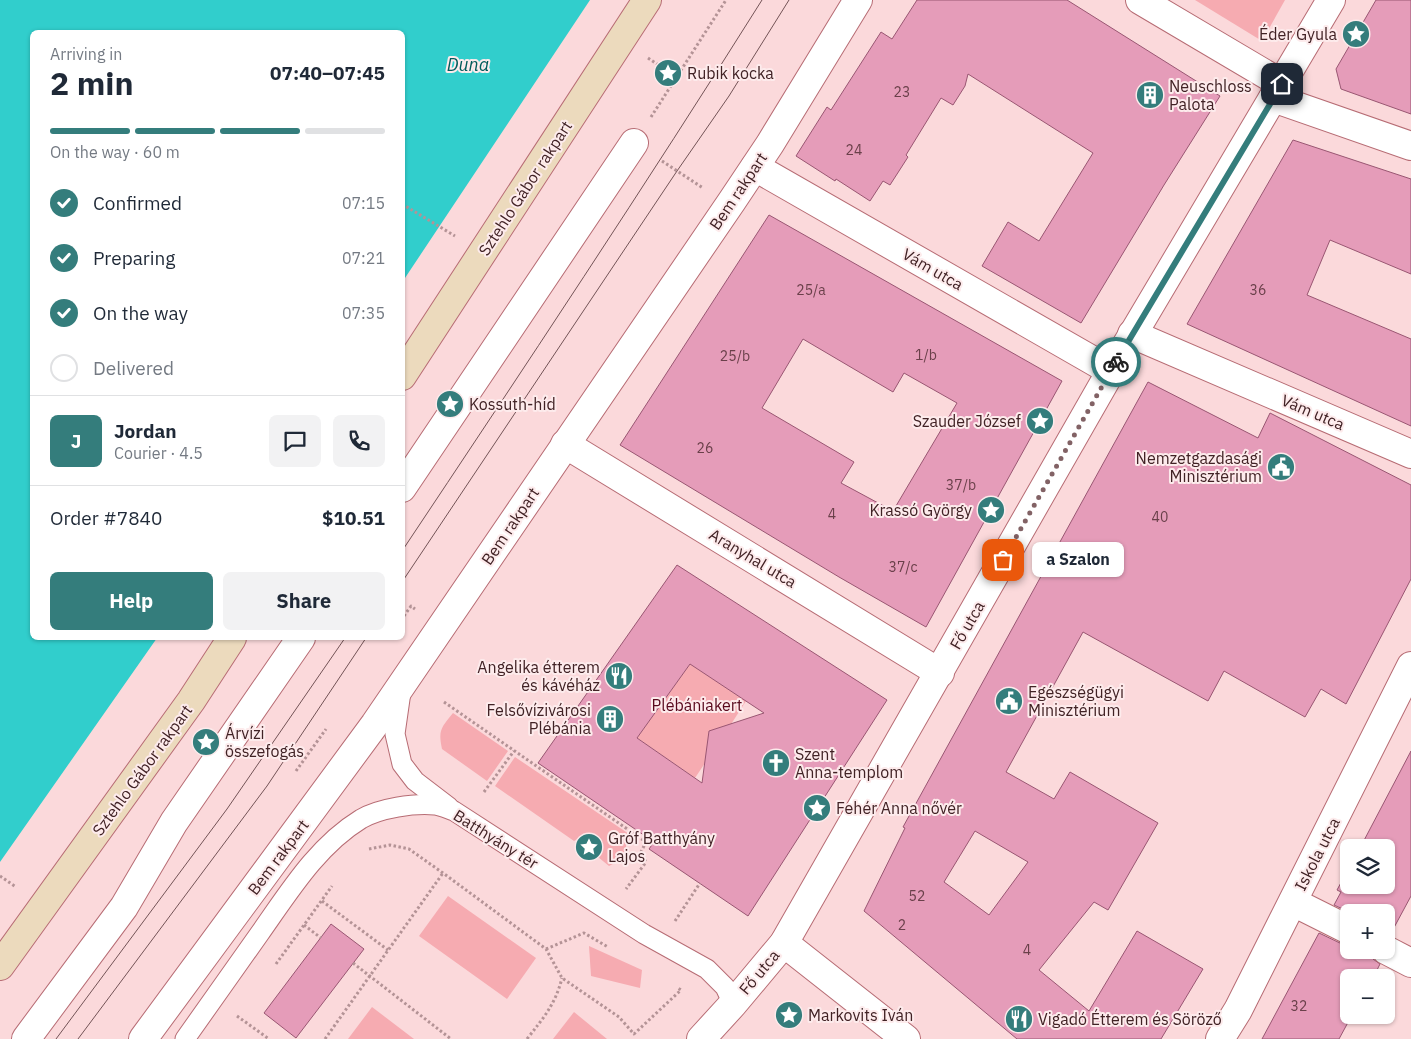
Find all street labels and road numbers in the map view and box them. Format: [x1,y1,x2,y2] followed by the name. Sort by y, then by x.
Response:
[474,117,576,259] street label: Sztehlo Gábor rakpart
[705,148,771,234] street label: Bem rakpart
[899,244,967,295] street label: Vám utca
[1278,390,1348,434] street label: Vám utca
[477,483,543,569] street label: Bem rakpart
[706,524,801,592] street label: Aranyhal utca
[945,597,989,653] street label: Fő utca
[88,701,196,839] street label: Sztehlo Gábor rakpart
[450,805,542,873] street label: Batthyány tér
[1290,814,1344,894] street label: Iskola utca
[243,815,313,899] street label: Bem rakpart
[734,945,784,999] street label: Fő utca

